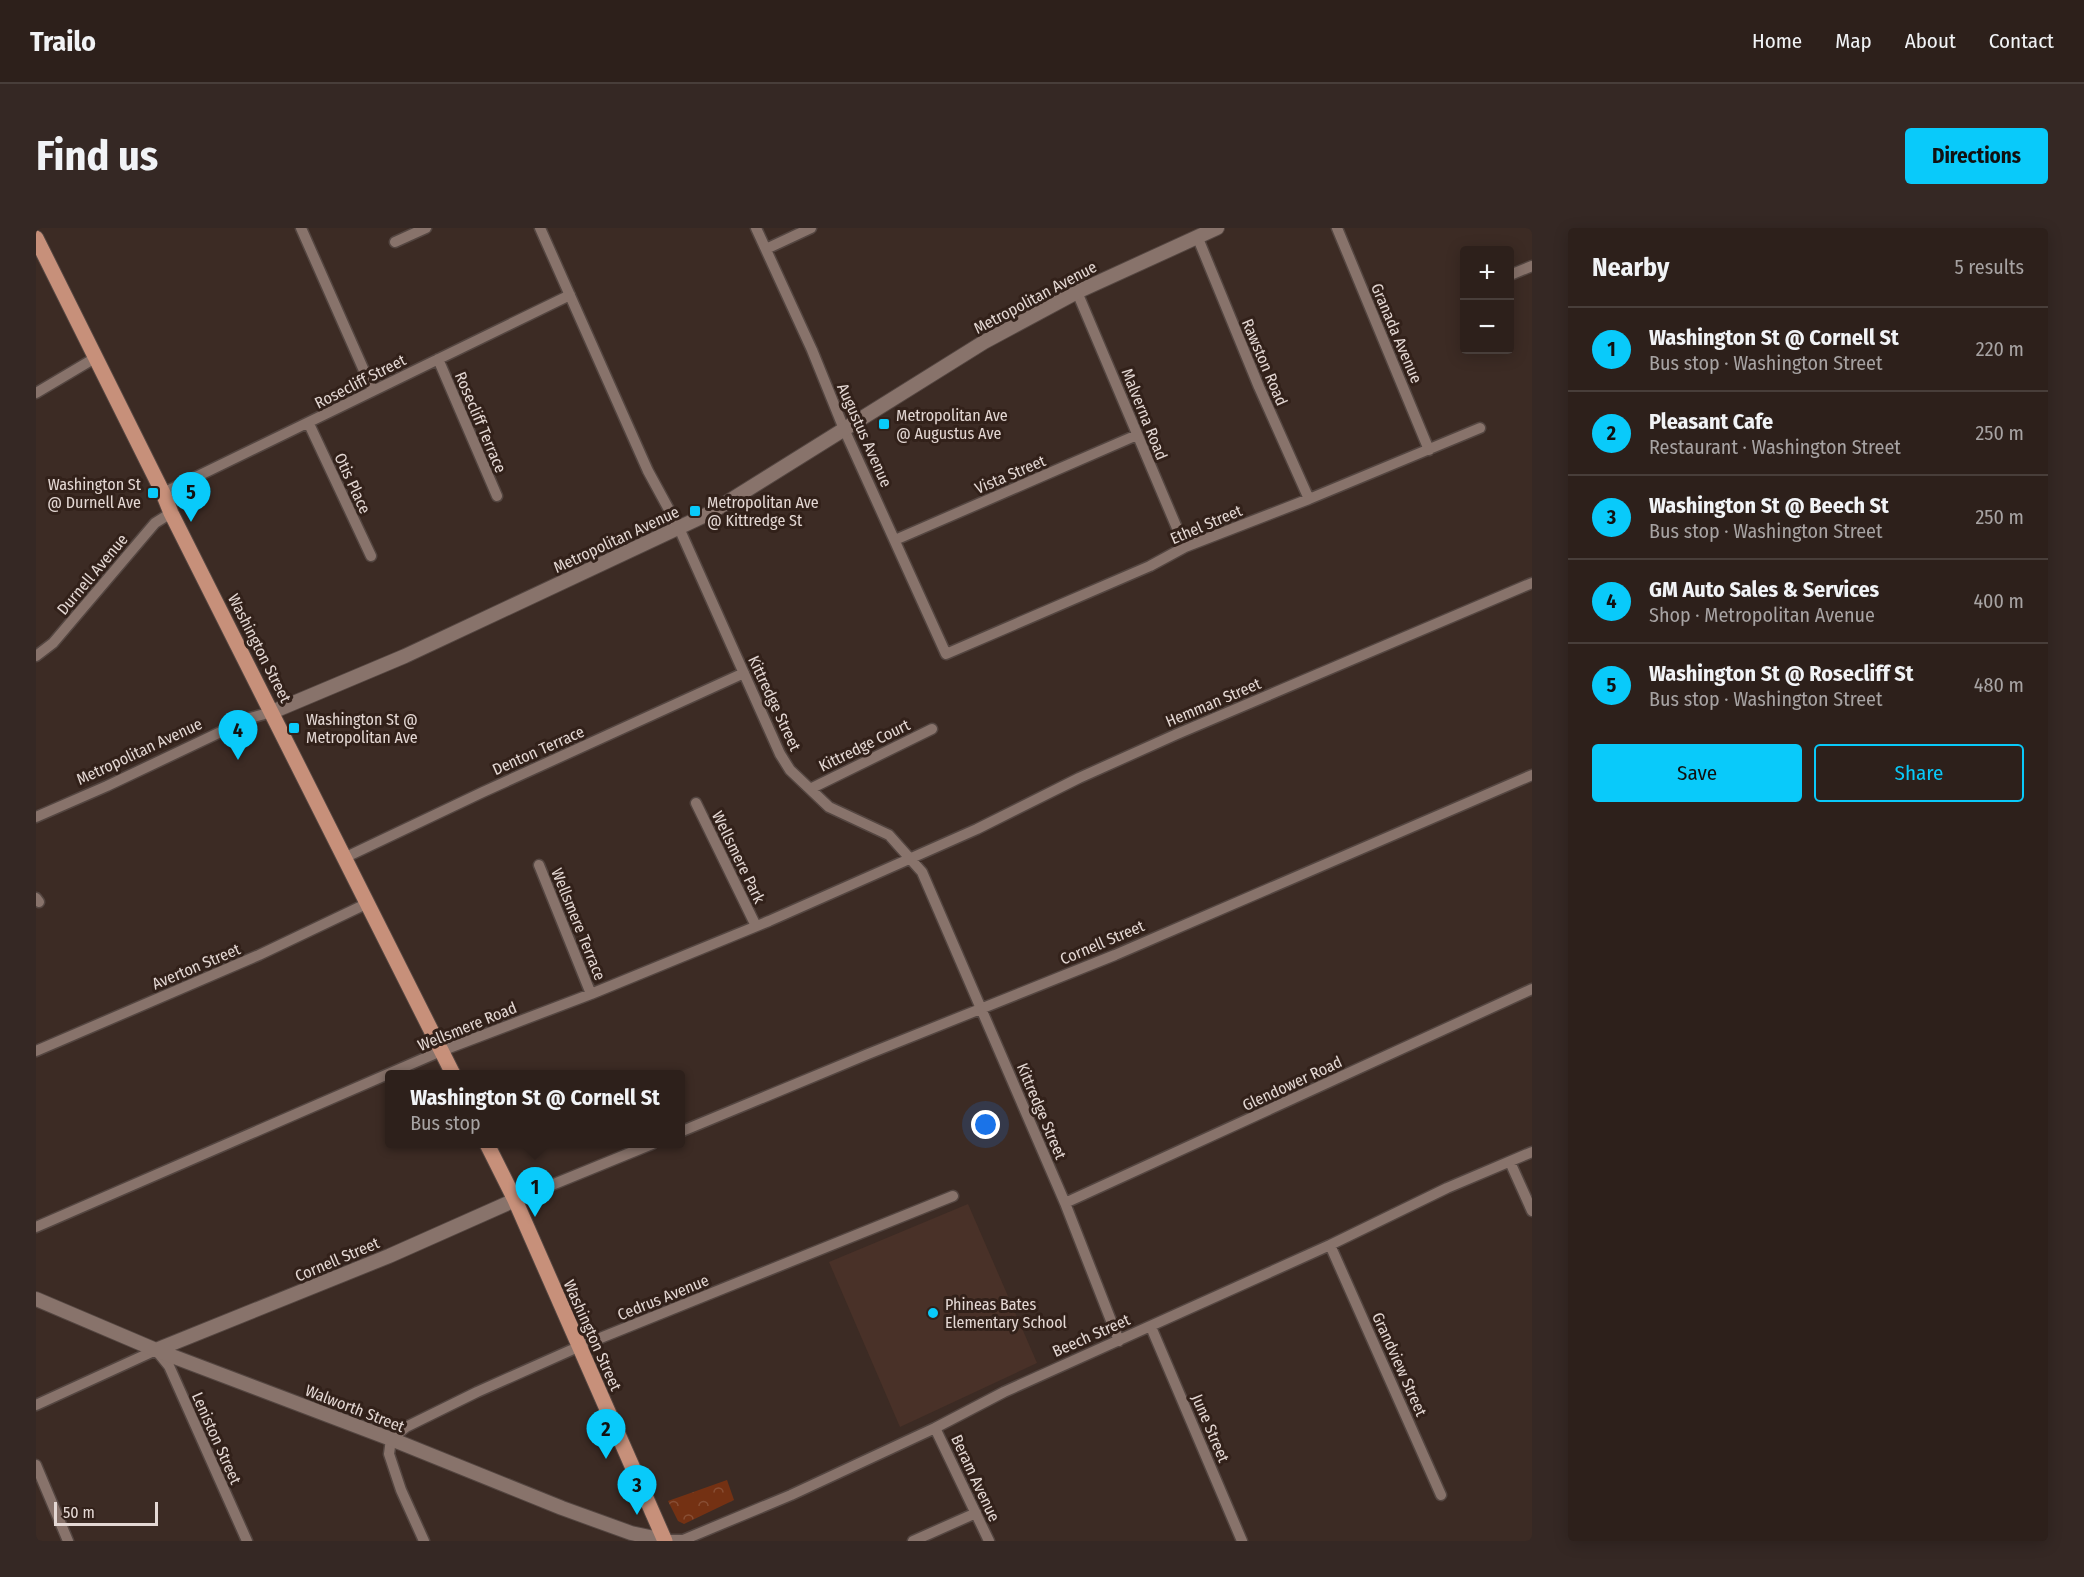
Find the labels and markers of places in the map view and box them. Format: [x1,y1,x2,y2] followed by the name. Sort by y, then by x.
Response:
[896,406,1008,443] place label: Metropolitan Ave @ Augustus Ave
[877,417,891,431] marker: Metropolitan Ave @ Augustus Ave
[172,472,210,522] pin: 5
[47,475,142,512] place label: Washington St @ Durnell Ave
[146,486,160,500] marker: Washington St @ Durnell Ave
[707,493,819,530] place label: Metropolitan Ave @ Kittredge St
[688,504,702,518] marker: Metropolitan Ave @ Kittredge St
[218,710,258,760] pin: 4
[306,710,418,747] place label: Washington St @ Metropolitan Ave
[287,721,301,735] marker: Washington St @ Metropolitan Ave
[516,1168,554,1217] pin: 1
[945,1295,1067,1332] place label: Phineas Bates Elementary School
[926,1306,940,1320] marker: Phineas Bates Elementary School
[586,1410,626,1459] pin: 2
[618,1466,656,1515] pin: 3

